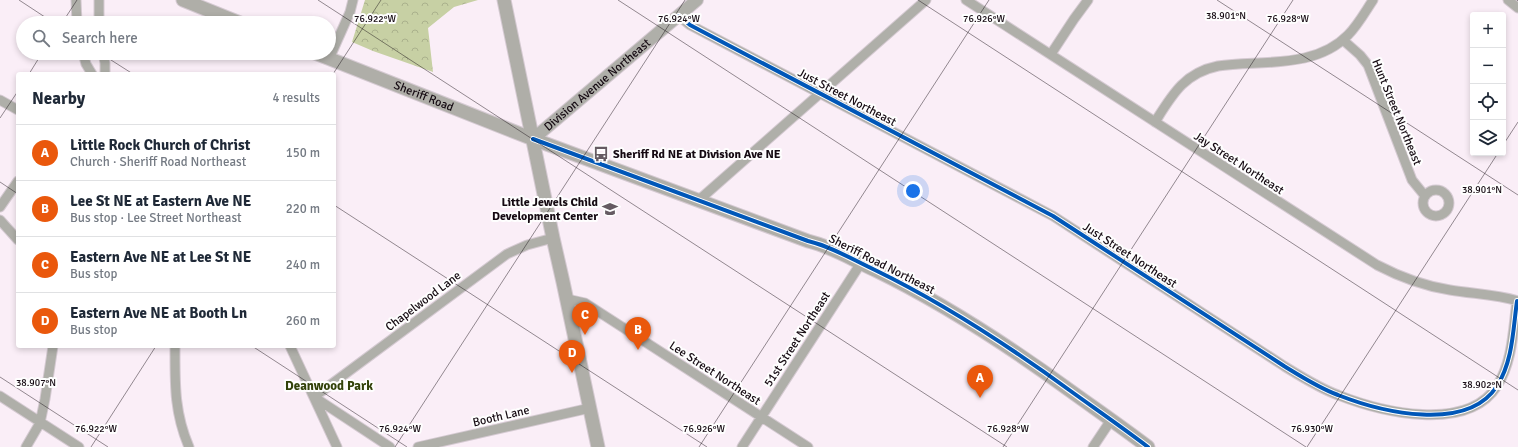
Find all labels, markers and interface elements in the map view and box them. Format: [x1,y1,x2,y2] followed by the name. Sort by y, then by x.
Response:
[1206,10,1246,22] text: 38.901°N
[1470,12,1506,156] map controls
[1470,12,1506,48] button: +
[354,13,396,25] text: 76.922°W
[658,13,700,25] text: 76.924°W
[963,13,1005,25] text: 76.926°W
[1267,13,1309,25] text: 76.928°W
[16,16,336,60] search box
[30,27,52,49] icon: search
[62,29,138,47] text: Search here
[541,36,654,134] street label: Division Avenue Northeast
[1470,48,1506,84] button: −
[1368,57,1425,168] street label: Hunt Street Northeast
[795,65,899,130] street label: Just Street Northeast
[392,78,456,115] street label: Sheriff Road
[1470,84,1506,120] button: locate
[32,88,85,109] text: Nearby
[272,90,320,106] text: 4 results
[1470,120,1506,156] button: layers
[1191,129,1287,198] street label: Jay Street Northeast
[70,136,250,154] text: Little Rock Church of Christ
[41,145,49,161] text: A
[286,145,320,161] text: 150 m
[592,145,610,163] bus stop icon: Sheriff Rd NE at Division Ave NE
[613,147,781,162] place label: Sheriff Rd NE at Division Ave NE
[70,154,246,170] text: Church · Sheriff Road Northeast
[903,181,923,201] your location
[1462,184,1502,196] text: 38.901°N
[70,192,251,210] text: Lee St NE at Eastern Ave NE
[492,195,599,224] place label: Little Jewels Child Development Center
[601,200,619,218] school or university icon: Little Jewels Child Development Center
[41,201,49,217] text: B
[286,201,320,217] text: 220 m
[70,210,242,226] text: Bus stop · Lee Street Northeast
[1080,219,1180,291] street label: Just Street Northeast
[826,231,937,298] street label: Sheriff Road Northeast
[70,248,251,266] text: Eastern Ave NE at Lee St NE
[41,257,49,273] text: C
[286,257,320,273] text: 240 m
[70,266,117,282] text: Bus stop
[383,268,464,335] street label: Chapelwood Lane
[761,289,834,390] street label: 51st Street Northeast
[572,302,598,335] pin: C
[70,304,247,322] text: Eastern Ave NE at Booth Ln
[41,313,49,329] text: D
[286,313,320,329] text: 260 m
[625,317,651,350] pin: B
[70,322,117,338] text: Bus stop
[666,338,763,409] street label: Lee Street Northeast
[559,340,585,373] pin: D
[967,365,993,398] pin: A
[16,377,56,389] text: 38.907°N
[285,378,373,394] district label: Deanwood Park
[1462,379,1502,391] text: 38.902°N
[471,403,531,430] street label: Booth Lane
[75,423,117,435] text: 76.922°W
[379,423,421,435] text: 76.924°W
[683,423,725,435] text: 76.926°W
[987,423,1029,435] text: 76.928°W
[1291,423,1333,435] text: 76.930°W

